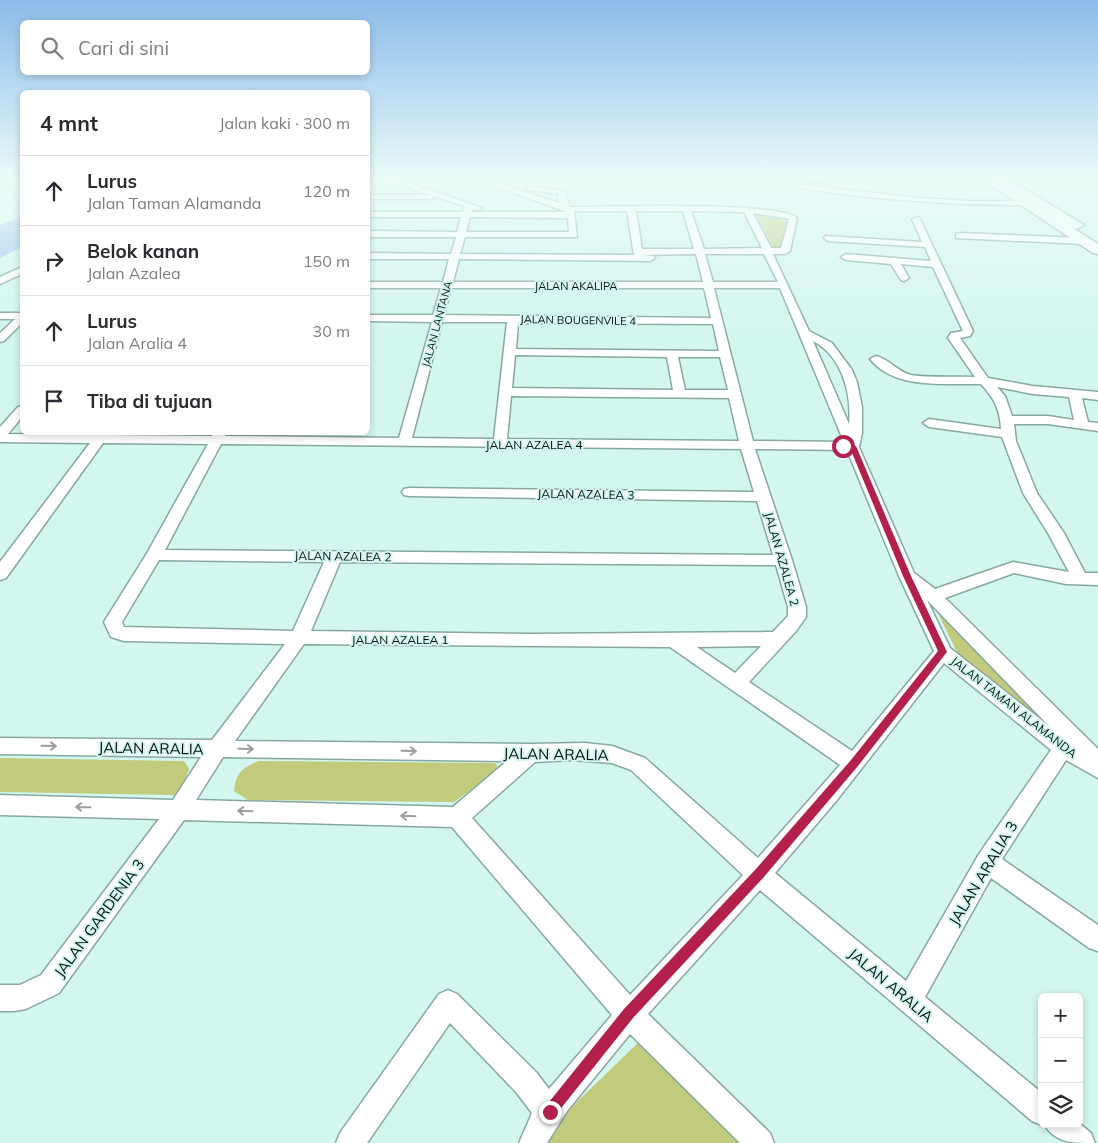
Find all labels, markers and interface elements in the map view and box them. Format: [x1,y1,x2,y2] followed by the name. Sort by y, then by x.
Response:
[20,20,370,75] search box
[38,34,66,62] icon: search
[78,36,169,60] text: Cari di sini
[40,110,98,136] text: 4 mnt
[219,113,350,133] text: Jalan kaki · 300 m
[87,169,137,193] text: Lurus
[40,177,68,205] icon: ahead
[303,181,350,201] text: 120 m
[87,193,261,213] text: Jalan Taman Alamanda
[87,239,199,263] text: Belok kanan
[40,247,68,275] icon: right
[303,251,350,271] text: 150 m
[87,263,181,283] text: Jalan Azalea
[419,279,455,369] street label: JALAN LANTANA
[535,279,617,293] street label: JALAN AKALIPA
[87,309,137,333] text: Lurus
[520,312,636,328] street label: JALAN BOUGENVILE 4
[40,317,68,345] icon: ahead
[313,321,350,341] text: 30 m
[87,333,187,353] text: Jalan Aralia 4
[40,387,68,415] icon: arrive
[87,389,212,413] text: Tiba di tujuan
[832,435,855,458] route start
[485,437,583,452] street label: JALAN AZALEA 4
[537,486,635,502] street label: JALAN AZALEA 3
[761,510,803,608] street label: JALAN AZALEA 2
[294,548,392,564] street label: JALAN AZALEA 2
[351,632,449,647] street label: JALAN AZALEA 1
[948,653,1080,761] street label: JALAN TAMAN ALAMANDA
[98,738,204,758] street label: JALAN ARALIA
[40,742,56,751] one-way arrow
[238,744,254,754] one-way arrow
[503,744,609,764] street label: JALAN ARALIA
[400,747,416,756] one-way arrow
[75,802,91,811] one-way arrow
[238,806,254,816] one-way arrow
[400,811,416,820] one-way arrow
[944,817,1022,929] street label: JALAN ARALIA 3
[50,855,148,981] street label: JALAN GARDENIA 3
[845,944,937,1026] street label: JALAN ARALIA
[1038,993,1083,1128] map controls
[1038,993,1083,1038] button: +
[1038,1038,1083,1083] button: −
[1038,1083,1083,1128] button: layers
[539,1101,562,1124] route end

